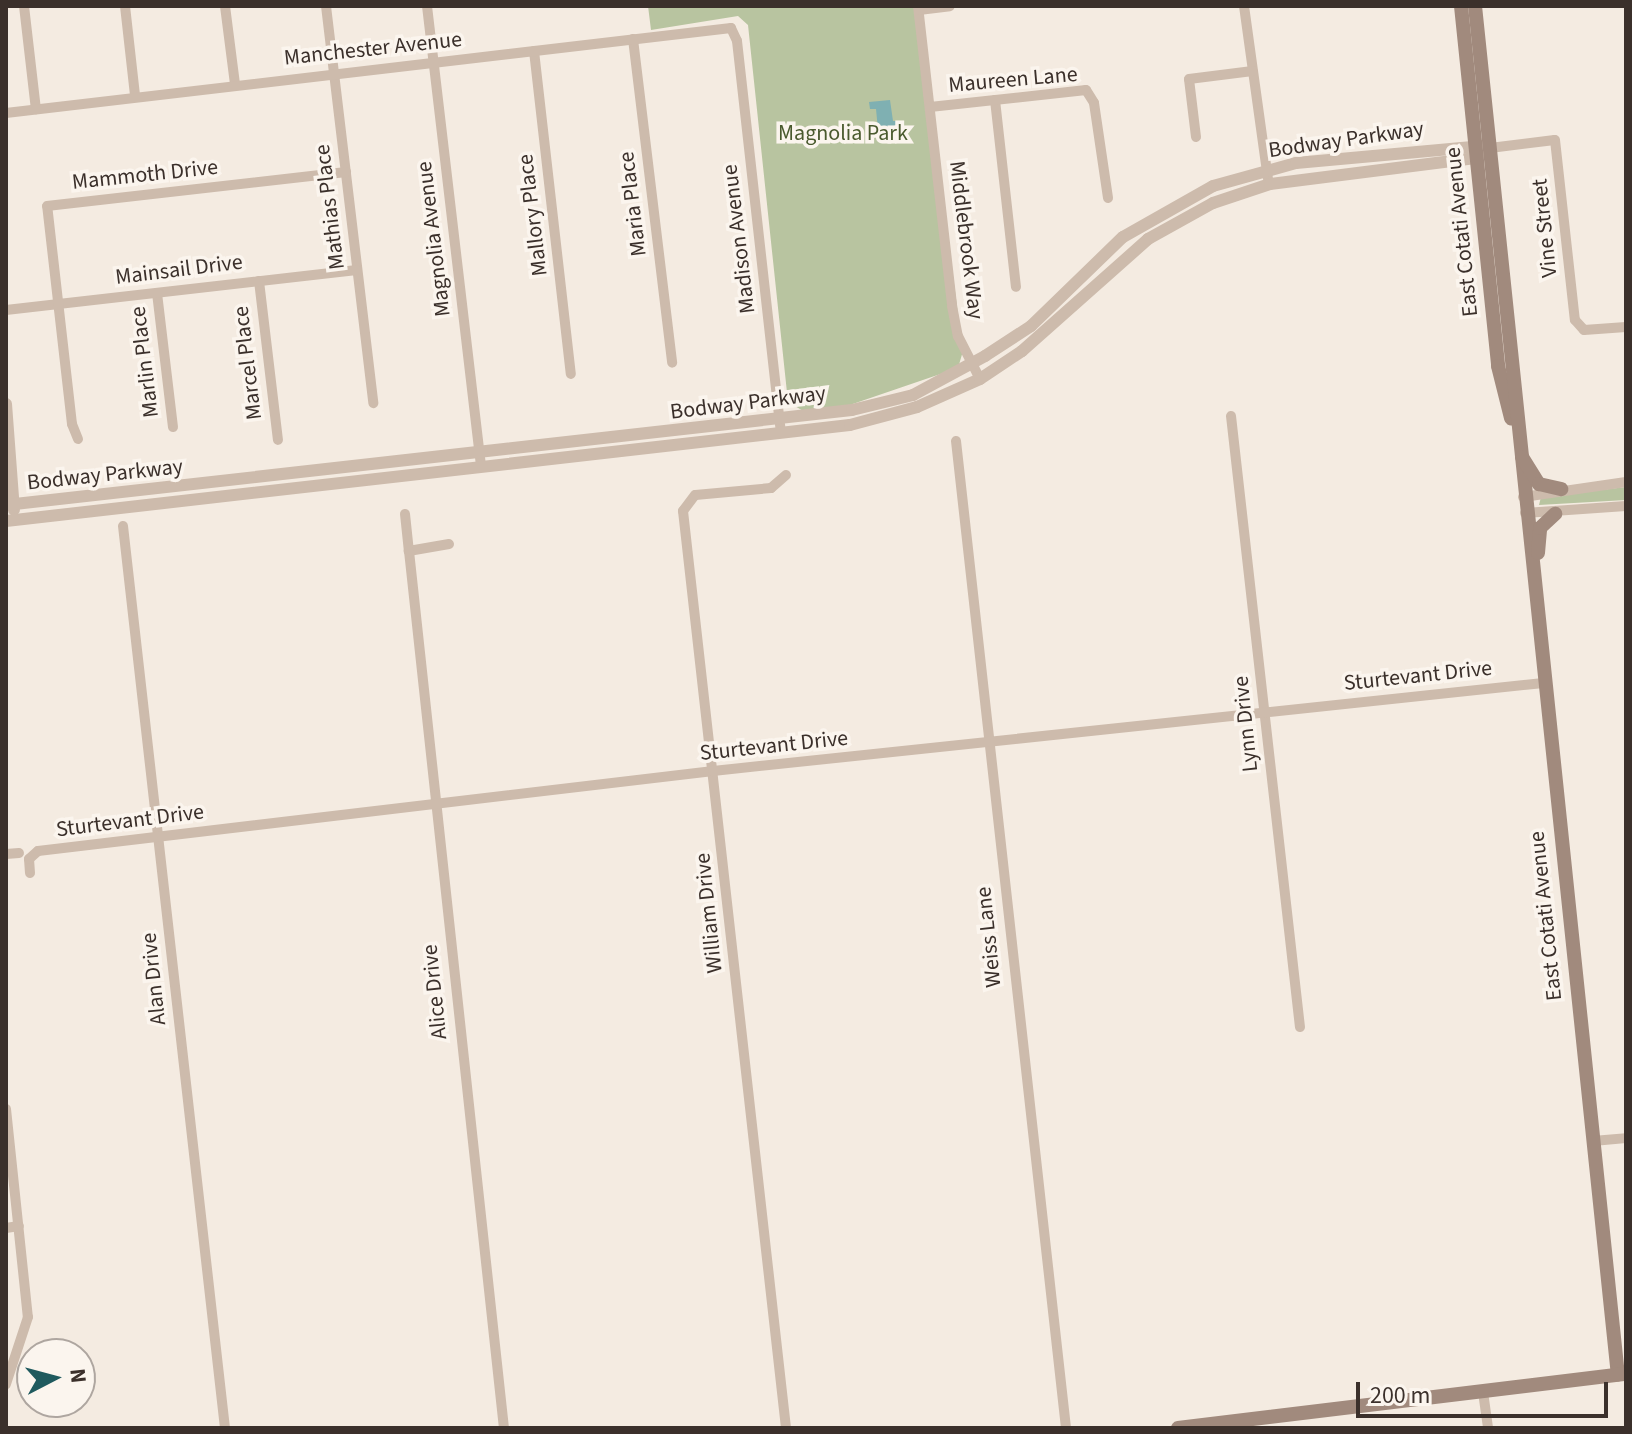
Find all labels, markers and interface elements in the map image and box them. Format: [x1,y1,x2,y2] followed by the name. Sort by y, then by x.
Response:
[283,27,463,71] street label: Manchester Avenue
[947,61,1079,99] street label: Maureen Lane
[1267,116,1425,164] street label: Bodway Parkway
[778,121,908,147] park label: Magnolia Park
[309,143,351,271] street label: Mathias Place
[1440,146,1484,318] street label: East Cotati Avenue
[613,150,653,258] street label: Maria Place
[512,152,554,278] street label: Mallory Place
[71,154,219,196] street label: Mammoth Drive
[943,159,989,321] street label: Middlebrook Way
[411,160,457,318] street label: Magnolia Avenue
[717,163,761,315] street label: Madison Avenue
[1527,177,1563,279] street label: Vine Street
[114,249,244,291] street label: Mainsail Drive
[125,305,165,419] street label: Marlin Place
[228,305,268,421] street label: Marcel Place
[669,380,827,426] street label: Bodway Parkway
[26,454,184,496] street label: Bodway Parkway
[1343,655,1493,697] street label: Sturtevant Drive
[1228,675,1264,773] street label: Lynn Drive
[699,725,849,767] street label: Sturtevant Drive
[54,799,206,843] street label: Sturtevant Drive
[1524,830,1568,1002] street label: East Cotati Avenue
[690,852,728,974] street label: William Drive
[971,885,1007,989] street label: Weiss Lane
[136,931,172,1027] street label: Alan Drive
[417,943,453,1041] street label: Alice Drive
[16,1338,96,1418] north arrow
[1360,1366,1612,1416] scale bar
[61,1367,95,1385] text: N
[1370,1378,1430,1413] text: 200 m

